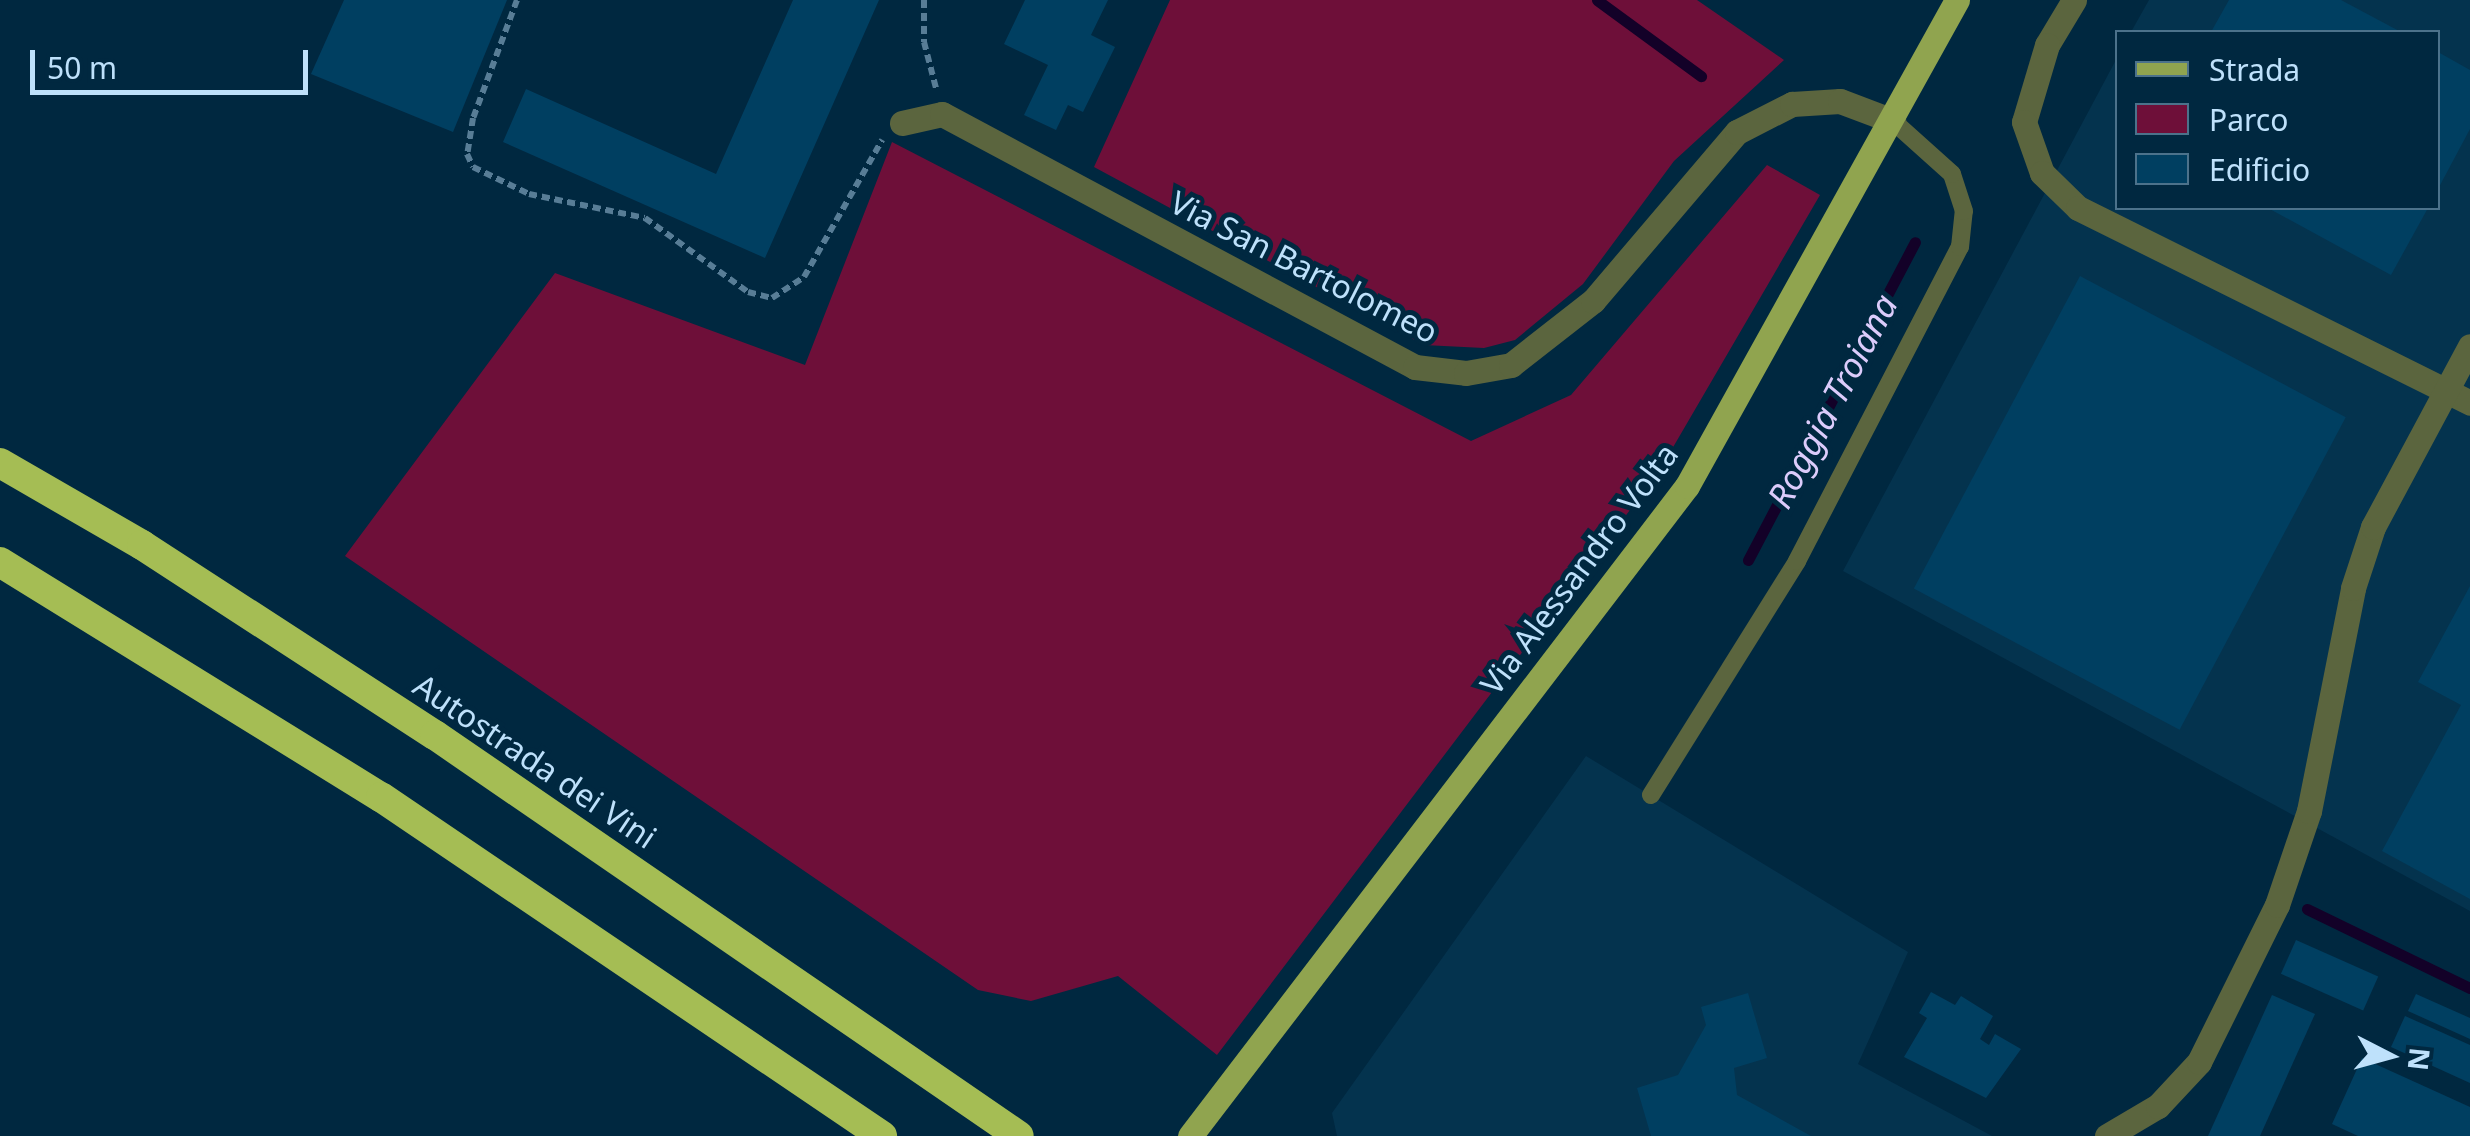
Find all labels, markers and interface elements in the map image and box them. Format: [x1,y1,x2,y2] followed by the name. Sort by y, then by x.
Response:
[35,30,312,92] scale bar
[2115,30,2440,210] legend
[47,47,117,88] text: 50 m
[2209,49,2300,90] text: Strada
[2209,99,2288,140] text: Parco
[2209,149,2310,190] text: Edificio
[1164,183,1444,351] street label: Via San Bartolomeo
[1758,287,1906,515] water label: Roggia Troiana
[1472,436,1686,702] street label: Via Alessandro Volta
[406,666,664,856] street label: Autostrada dei Vini
[2340,1006,2440,1106] north arrow
[2400,1046,2440,1072] text: N

